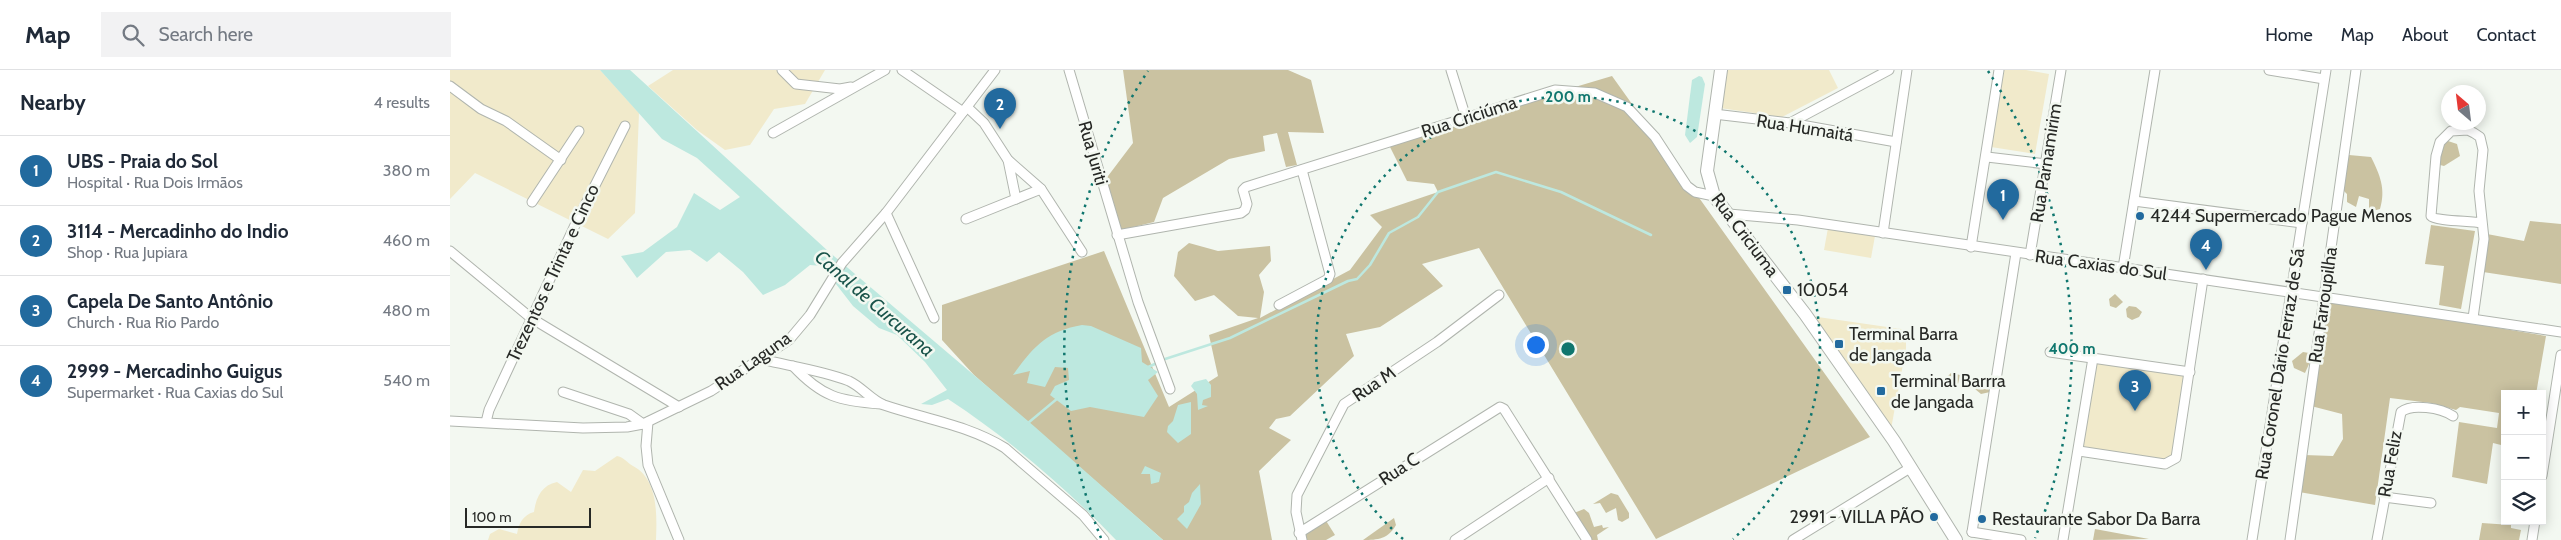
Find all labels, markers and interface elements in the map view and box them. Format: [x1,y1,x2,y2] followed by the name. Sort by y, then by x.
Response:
[101,12,451,57] search box
[25,20,71,49] text: Map
[119,21,147,49] icon: search
[159,23,253,46] text: Search here
[2265,24,2313,46] text: Home
[2341,24,2374,46] text: Map
[2402,24,2448,46] text: About
[2476,24,2536,46] text: Contact
[2441,85,2486,130] north arrow
[984,88,1016,129] pin: 2
[1545,88,1591,106] text: 200 m
[20,90,86,115] text: Nearby
[1418,91,1520,143] street label: Rua Criciúma
[373,93,430,112] text: 4 results
[2026,102,2066,224] street label: Rua Parnamirim
[1755,109,1855,147] street label: Rua Humaitá
[1073,118,1113,188] street label: Rua Juriti
[67,150,218,173] text: UBS - Praia do Sol
[33,161,39,180] text: 1
[383,161,430,180] text: 380 m
[67,173,243,192] text: Hospital · Rua Dois Irmãos
[1987,179,2019,220] pin: 1
[502,180,604,365] street label: Trezentos e Trinta e Cinco
[1706,189,1784,281] street label: Rua Criciuma
[2150,205,2412,227] place label: 4244 Supermercado Pague Menos
[2134,210,2146,222] marker: 4244 Supermercado Pague Menos
[67,220,288,243] text: 3114 - Mercadinho do Indio
[2190,229,2222,270] pin: 4
[32,231,40,250] text: 2
[383,231,430,250] text: 460 m
[67,243,188,262] text: Shop · Rua Jupiara
[810,245,939,362] water label: Canal de Curcurana
[2034,245,2169,285] street label: Rua Caxias do Sul
[2304,245,2342,364] street label: Rua Farroupilha
[2251,246,2309,481] street label: Rua Coronel Dário Ferraz de Sá
[1797,279,1848,301] place label: 10054
[1781,284,1793,296] marker: 10054
[67,290,273,313] text: Capela De Santo Antônio
[32,301,40,320] text: 3
[382,301,430,320] text: 480 m
[67,313,219,332] text: Church · Rua Rio Pardo
[1849,323,1958,366] place label: Terminal Barra de Jangada
[711,327,795,395] street label: Rua Laguna
[1523,332,1549,358] your location
[1833,338,1845,350] marker: Terminal Barra de Jangada
[1559,340,1577,358] centre of rings
[2049,340,2095,358] text: 400 m
[67,360,282,383] text: 2999 - Mercadinho Guigus
[1348,362,1400,406] street label: Rua M
[1891,370,2006,413] place label: Terminal Barrra de Jangada
[2119,370,2151,411] pin: 3
[31,371,41,390] text: 4
[383,371,430,390] text: 540 m
[67,383,283,402] text: Supermarket · Rua Caxias do Sul
[1875,385,1887,397] marker: Terminal Barrra de Jangada
[2501,390,2546,525] map controls
[2501,390,2546,435] button: +
[2373,429,2407,499] street label: Rua Feliz
[2501,435,2546,480] button: −
[1375,448,1423,490] street label: Rua C
[2501,480,2546,525] button: layers
[465,505,591,528] scale bar
[1789,506,1924,528] place label: 2991 - VILLA PÃO
[472,508,512,526] text: 100 m
[1992,508,2201,530] place label: Restaurante Sabor Da Barra
[1928,511,1940,523] marker: 2991 - VILLA PÃO
[1976,513,1988,525] marker: Restaurante Sabor Da Barra

